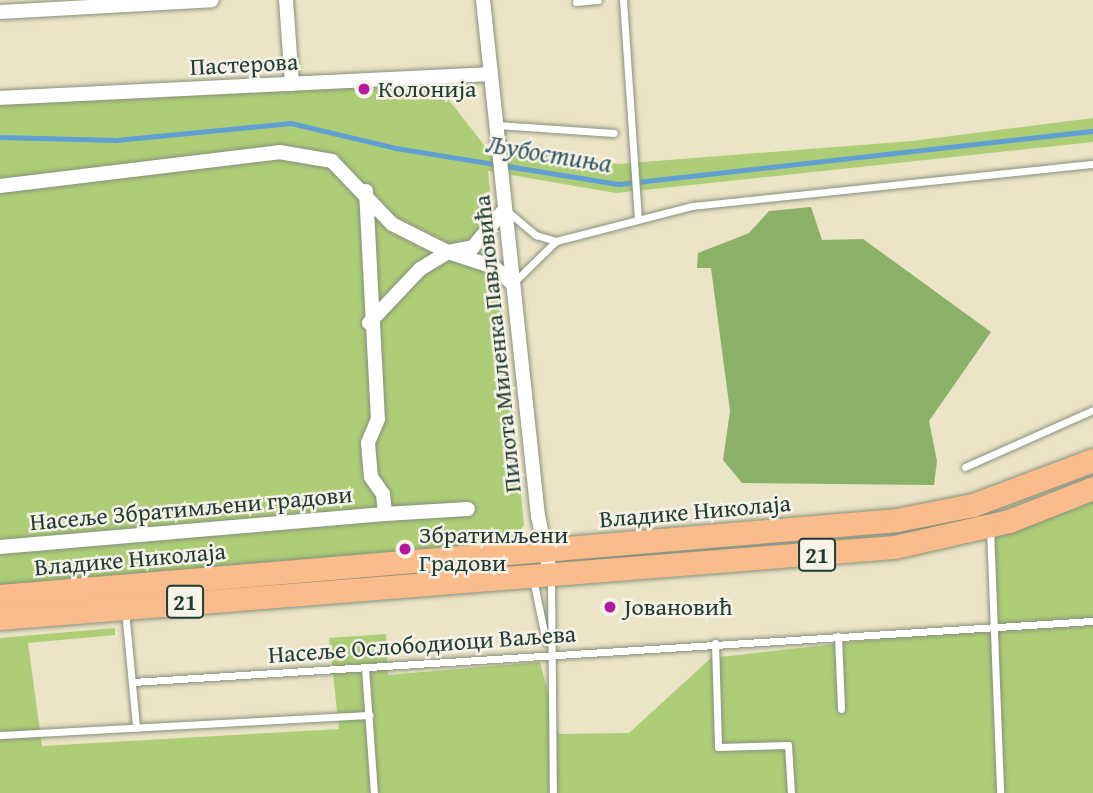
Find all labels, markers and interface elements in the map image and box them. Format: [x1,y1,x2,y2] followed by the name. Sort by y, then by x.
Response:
[189,47,299,81] street label: Пастерова
[378,75,477,103] place label: Колонија
[356,81,372,97] marker: Колонија
[484,128,614,178] water label: Љубостиња
[467,194,527,494] street label: Пилота Миленка Павловића
[28,480,354,536] street label: Насеље Збратимљени градови
[598,488,792,534] street label: Владике Николаја
[419,521,568,577] place label: Збратимљени Градови
[33,536,227,582] street label: Владике Николаја
[798,536,836,575] road number: 21
[397,541,413,557] marker: Збратимљени Градови
[166,582,204,622] road number: 21
[624,593,733,621] place label: Јовановић
[602,599,618,615] marker: Јовановић
[267,619,577,669] street label: Насеље Ослободиоци Ваљева

